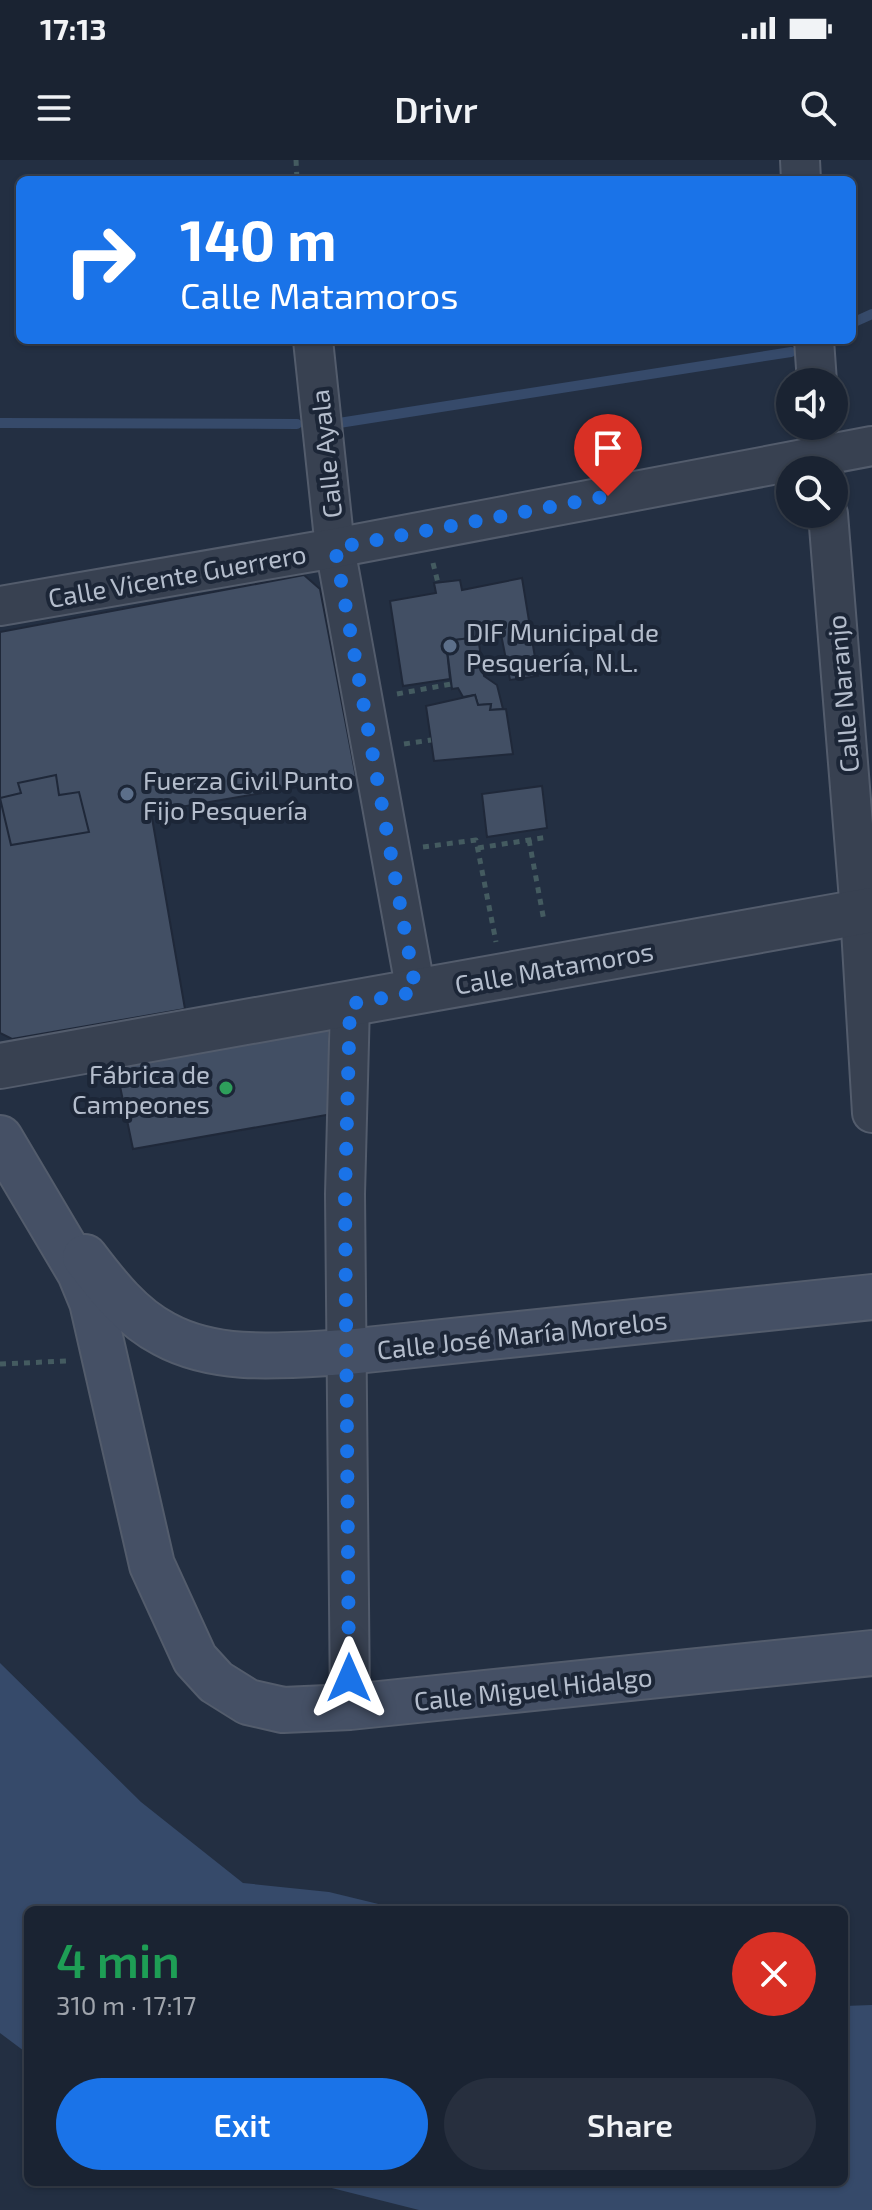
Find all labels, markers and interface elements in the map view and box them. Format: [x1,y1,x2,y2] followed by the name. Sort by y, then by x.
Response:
[40,10,106,46] text: 17:13
[32,86,76,130] icon: menu
[796,86,840,130] icon: search
[394,87,478,130] text: Drivr
[180,205,337,272] text: 140 m
[48,208,152,312] icon: right
[180,273,459,316] text: Calle Matamoros
[776,368,848,528] map controls
[776,368,848,440] button: sound
[303,388,347,520] street label: Calle Ayala
[574,414,642,496] pin
[586,426,630,470] icon: arrive
[776,456,848,528] button: search
[45,537,309,613] street label: Calle Vicente Guerrero
[820,614,864,774] street label: Calle Naranjo
[466,616,659,677] place label: DIF Municipal de Pesquería, N.L.
[441,637,459,655] marker: DIF Municipal de Pesquería, N.L.
[143,764,353,825] place label: Fuerza Civil Punto Fijo Pesquería
[118,785,136,803] marker: Fuerza Civil Punto Fijo Pesquería
[452,934,656,1000] street label: Calle Matamoros
[72,1058,210,1119] place label: Fábrica de Campeones
[217,1079,235,1097] marker: Fábrica de Campeones
[375,1303,669,1365] street label: Calle José María Morelos
[307,1636,391,1720] position arrow
[412,1660,654,1716] street label: Calle Miguel Hidalgo
[56,1930,180,1988] text: 4 min
[732,1932,816,2016] button: close
[56,1989,196,2020] text: 310 m · 17:17
[56,2078,428,2170] button: Exit
[444,2078,816,2170] button: Share

